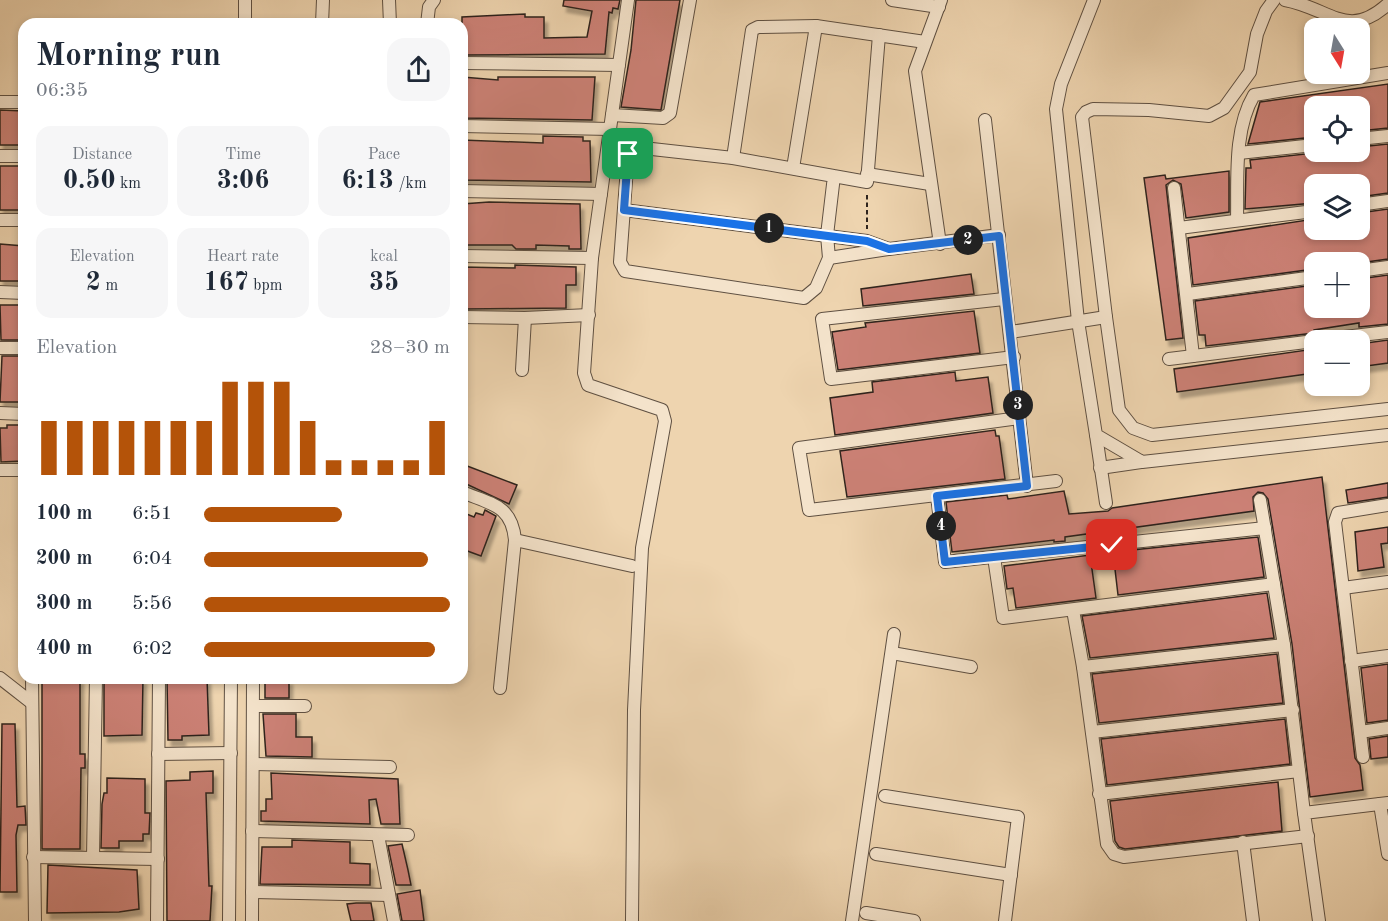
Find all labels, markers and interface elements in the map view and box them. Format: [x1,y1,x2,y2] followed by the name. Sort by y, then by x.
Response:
[1304,18,1370,84] north arrow
[1304,18,1370,396] map controls
[387,38,450,101] button: share
[36,40,221,73] text: Morning run
[36,81,88,101] text: 06:35
[1304,96,1370,162] button: locate
[602,128,653,179] pin
[611,137,644,170] icon: arrive
[72,147,132,163] text: Distance
[225,147,261,163] text: Time
[368,147,400,163] text: Pace
[63,168,116,194] text: 0.50
[217,168,269,194] text: 3:06
[341,168,394,194] text: 6:13
[1304,174,1370,240] button: layers
[116,176,141,192] text: km
[394,176,427,192] text: /km
[754,213,784,243] pin: 1
[764,220,774,236] text: 1
[953,225,983,255] pin: 2
[963,232,973,248] text: 2
[69,249,135,265] text: Elevation
[207,249,279,265] text: Heart rate
[370,249,398,265] text: kcal
[1304,252,1370,318] button: +
[86,270,101,296] text: 2
[204,270,249,296] text: 167
[369,270,399,296] text: 35
[101,278,118,294] text: m
[249,278,282,294] text: bpm
[1304,330,1370,396] button: −
[36,338,117,358] text: Elevation
[370,338,450,358] text: 28–30 m
[1003,390,1033,420] pin: 3
[1013,397,1023,413] text: 3
[36,504,92,524] text: 100 m
[132,504,172,524] text: 6:51
[926,511,956,541] pin: 4
[936,518,946,534] text: 4
[1086,519,1137,570] pin
[1095,528,1128,561] icon: check
[36,549,92,569] text: 200 m
[132,549,172,569] text: 6:04
[36,594,92,614] text: 300 m
[132,594,172,614] text: 5:56
[36,639,92,659] text: 400 m
[132,639,172,659] text: 6:02

